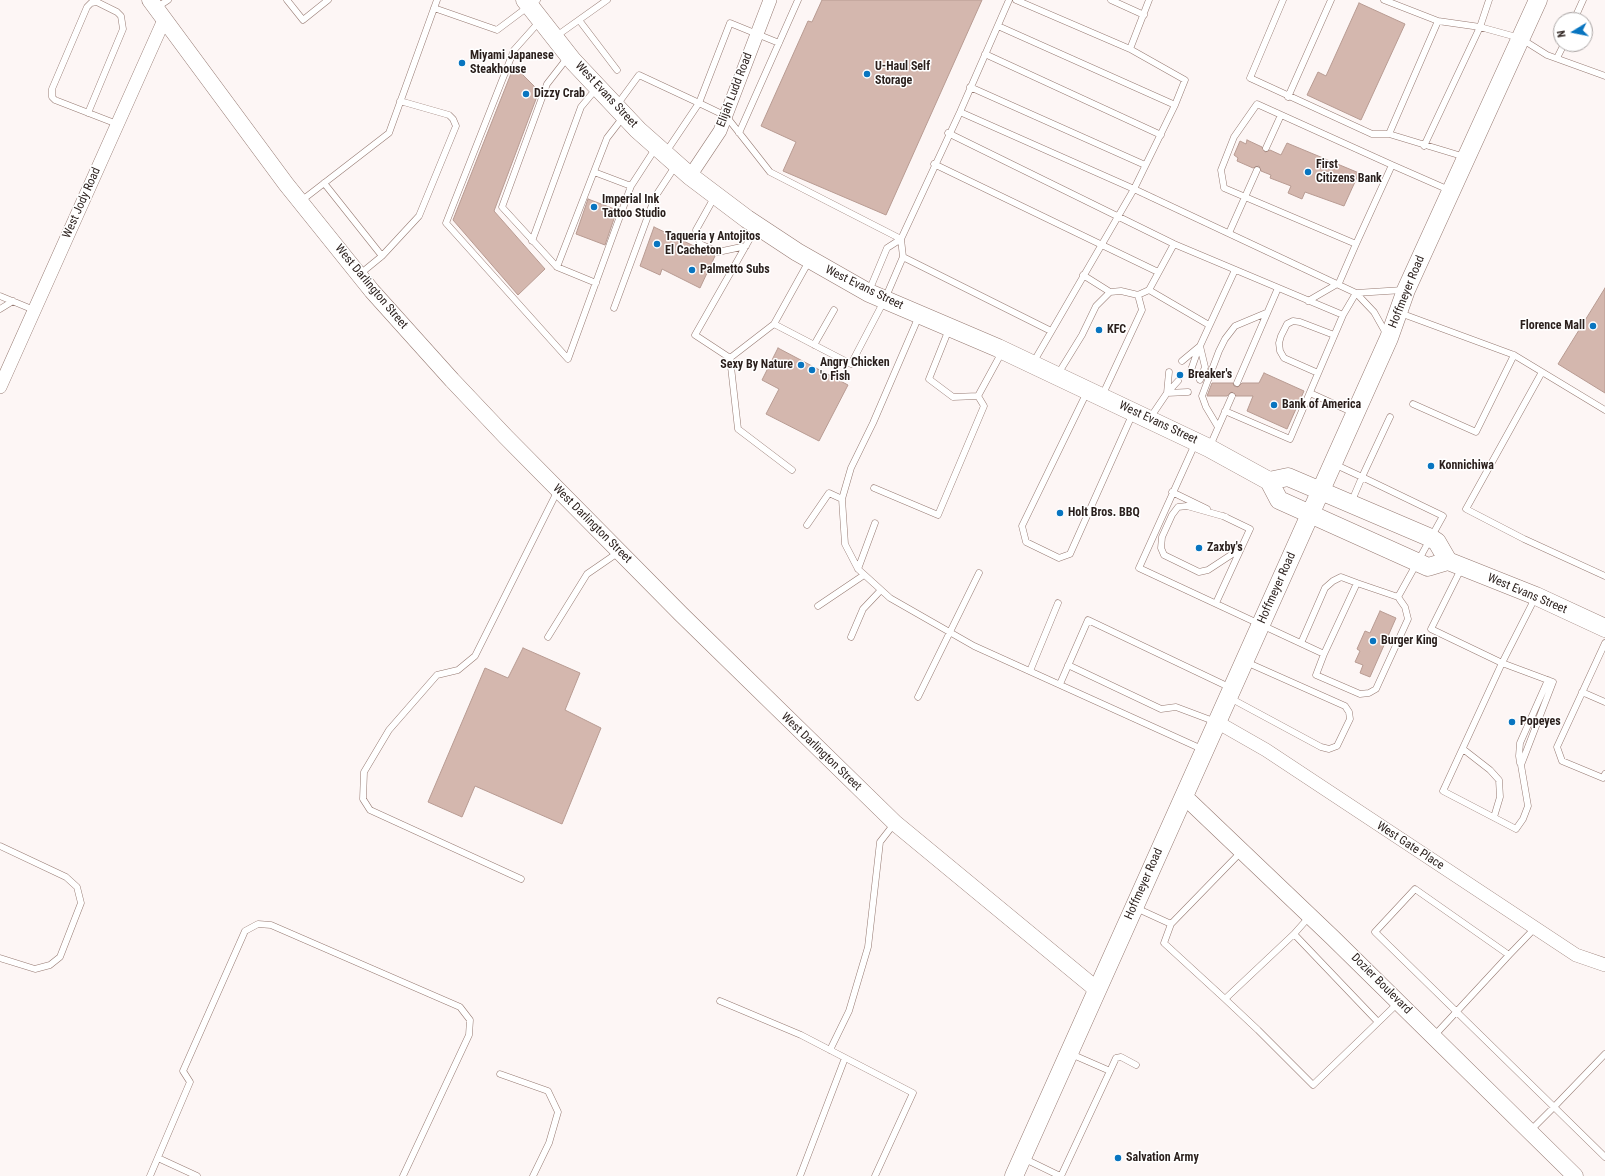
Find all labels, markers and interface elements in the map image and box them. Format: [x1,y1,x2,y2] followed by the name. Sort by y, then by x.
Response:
[1553,12,1593,52] north arrow
[1555,30,1569,38] text: N
[470,49,554,77] place label: Miyami Japanese Steakhouse
[714,51,756,129] street label: Elijah Ludd Road
[457,58,467,68] marker: Miyami Japanese Steakhouse
[572,59,640,131] street label: West Evans Street
[875,60,930,88] place label: U-Haul Self Storage
[862,69,872,79] marker: U-Haul Self Storage
[534,87,585,101] place label: Dizzy Crab
[521,89,531,99] marker: Dizzy Crab
[1316,158,1382,186] place label: First Citizens Bank
[60,165,104,241] street label: West Jody Road
[1303,167,1313,177] marker: First Citizens Bank
[602,193,666,221] place label: Imperial Ink Tattoo Studio
[589,202,599,212] marker: Imperial Ink Tattoo Studio
[665,230,760,258] place label: Taqueria y Antojitos El Cacheton
[652,239,662,249] marker: Taqueria y Antojitos El Cacheton
[331,242,411,332] street label: West Darlington Street
[1386,254,1428,330] street label: Hoffmeyer Road
[700,263,770,277] place label: Palmetto Subs
[823,263,905,313] street label: West Evans Street
[687,265,697,275] marker: Palmetto Subs
[1520,319,1585,333] place label: Florence Mall
[1588,321,1598,331] marker: Florence Mall
[1107,323,1126,337] place label: KFC
[1094,325,1104,335] marker: KFC
[820,356,890,384] place label: Angry Chicken 'o Fish
[720,358,793,372] place label: Sexy By Nature
[796,360,806,370] marker: Sexy By Nature
[807,365,817,375] marker: Angry Chicken 'o Fish
[1188,368,1232,382] place label: Breaker's
[1175,370,1185,380] marker: Breaker's
[1116,398,1200,448] street label: West Evans Street
[1282,398,1361,412] place label: Bank of America
[1269,400,1279,410] marker: Bank of America
[1439,459,1494,473] place label: Konnichiwa
[1426,461,1436,471] marker: Konnichiwa
[549,481,635,567] street label: West Darlington Street
[1068,506,1140,520] place label: Holt Bros. BBQ
[1055,508,1065,518] marker: Holt Bros. BBQ
[1207,541,1243,555] place label: Zaxby's
[1194,543,1204,553] marker: Zaxby's
[1255,550,1299,626] street label: Hoffmeyer Road
[1485,571,1569,617] street label: West Evans Street
[1381,634,1438,648] place label: Burger King
[1368,636,1378,646] marker: Burger King
[778,710,864,794] street label: West Darlington Street
[1520,715,1561,729] place label: Popeyes
[1507,717,1517,727] marker: Popeyes
[1374,819,1446,873] street label: West Gate Place
[1122,846,1166,922] street label: Hoffmeyer Road
[1348,951,1414,1017] street label: Dozier Boulevard
[1126,1151,1199,1165] place label: Salvation Army
[1113,1153,1123,1163] marker: Salvation Army

